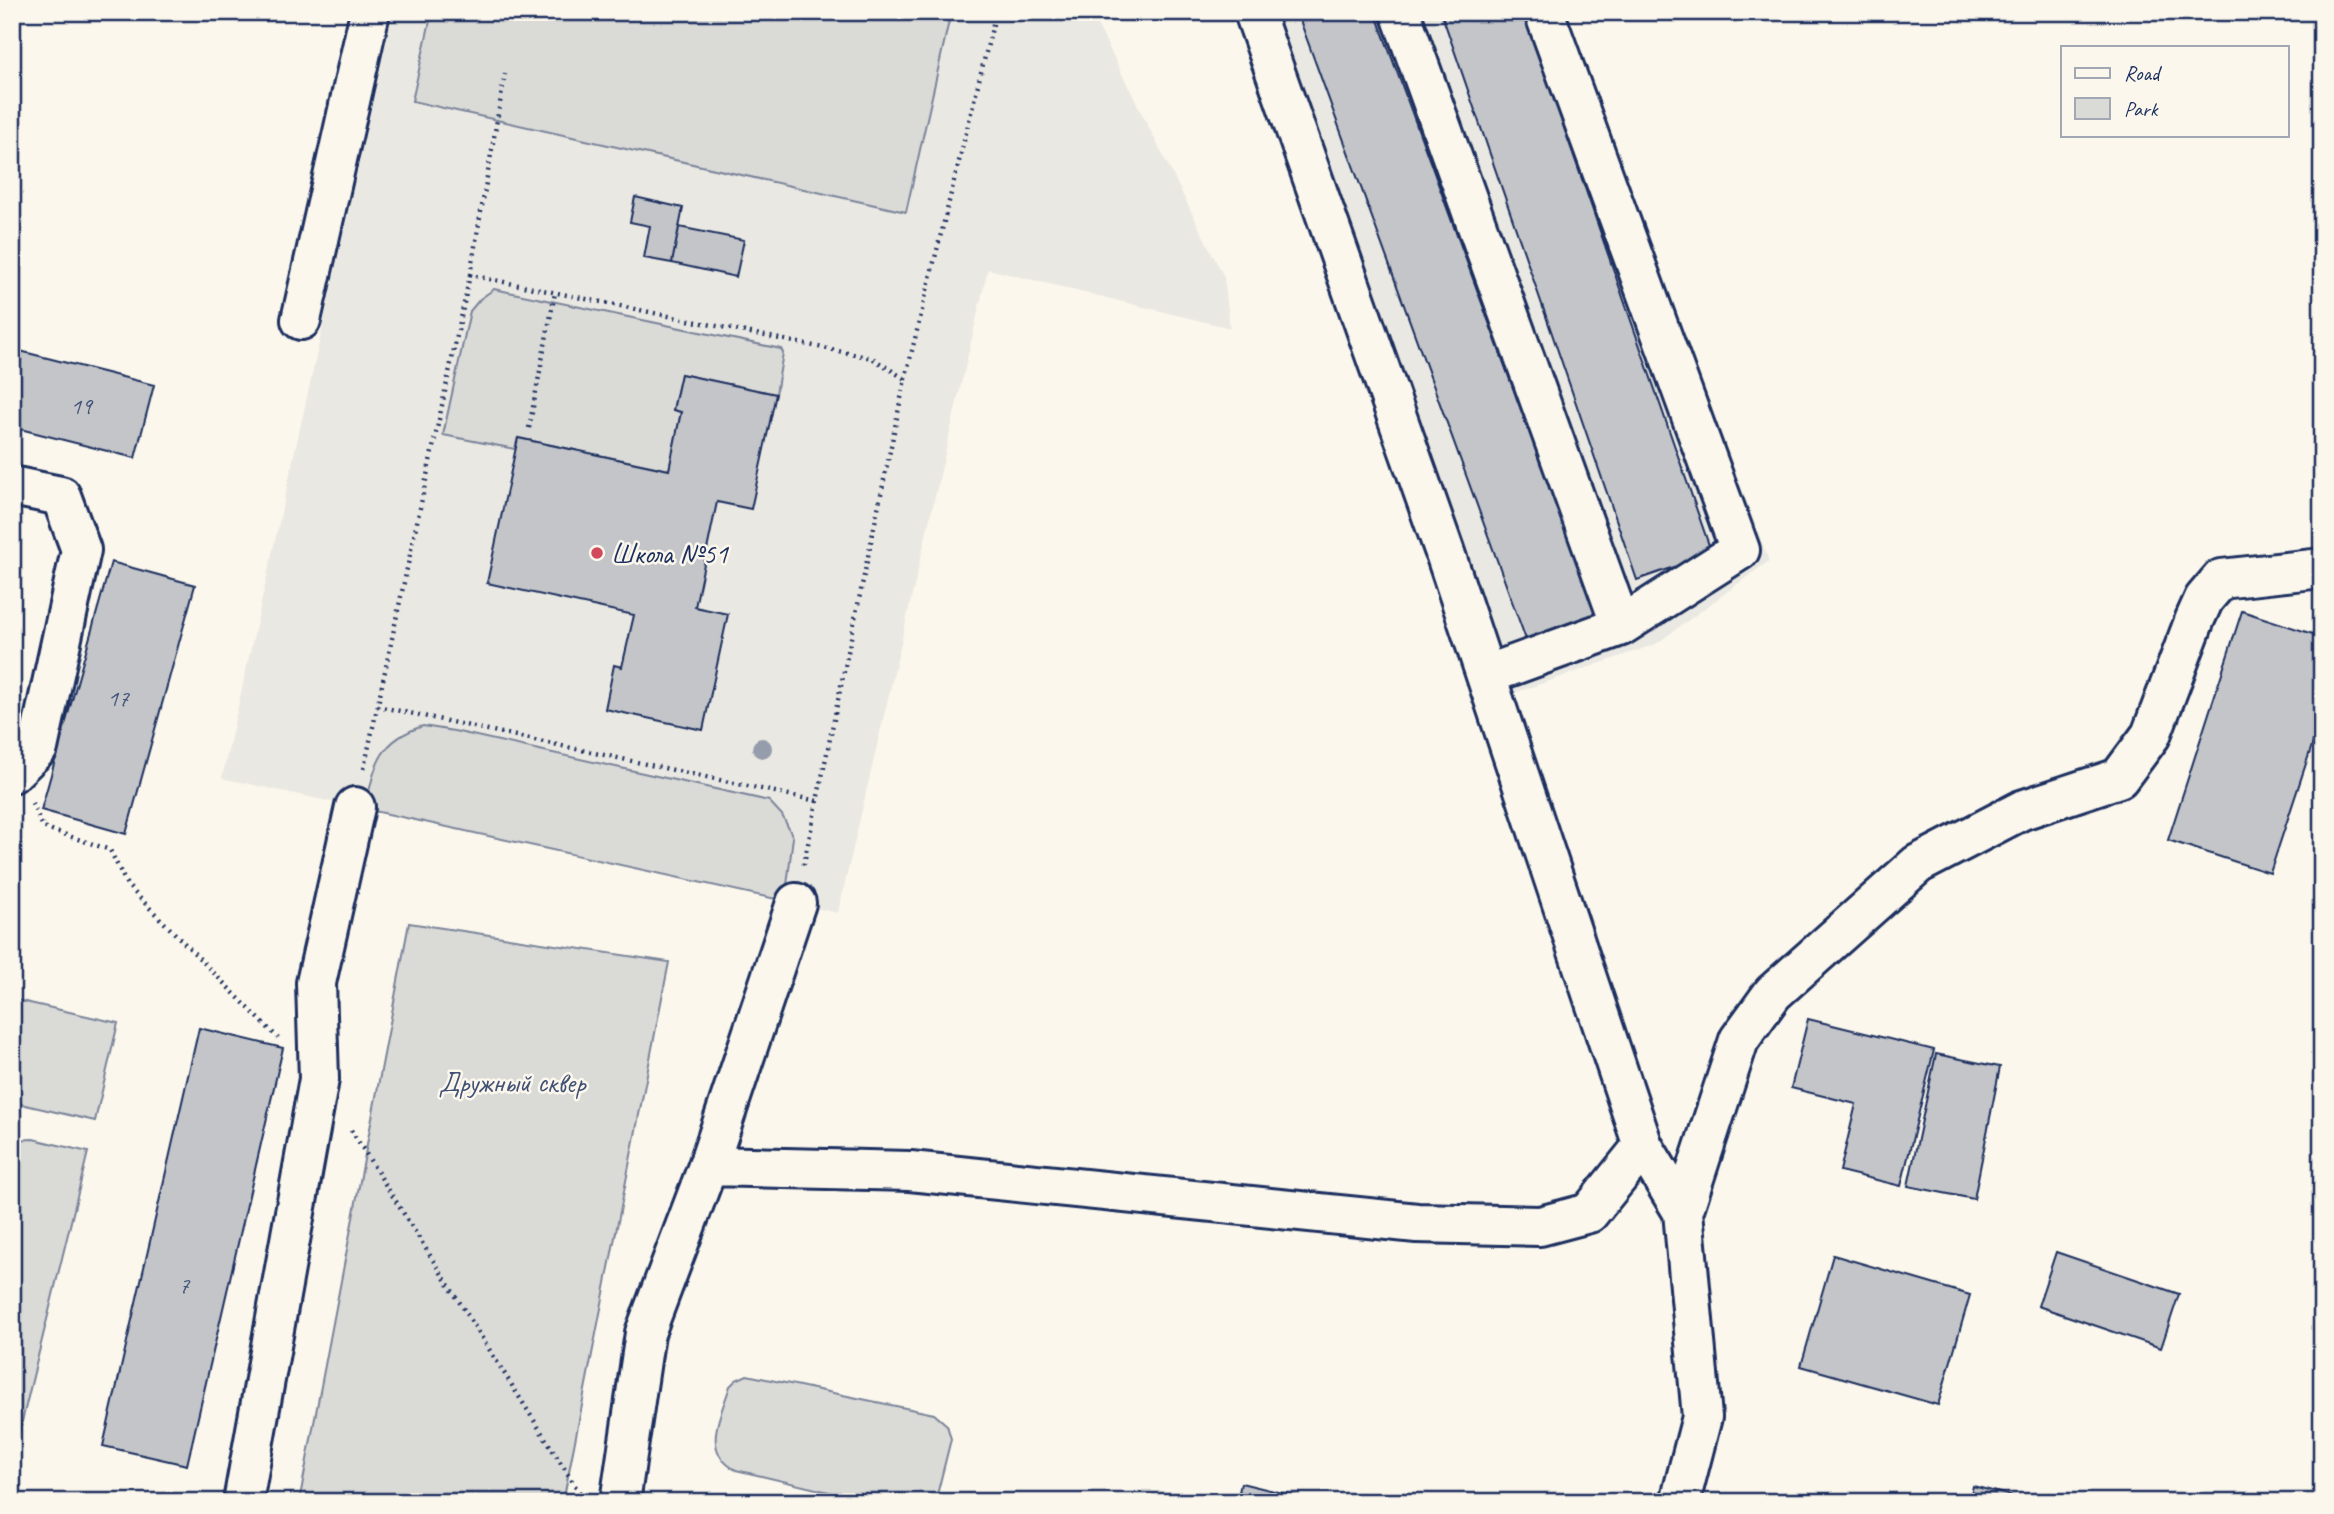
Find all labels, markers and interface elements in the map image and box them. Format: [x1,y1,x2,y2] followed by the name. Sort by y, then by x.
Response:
[2061,46,2288,136] legend
[2124,60,2163,86] text: Road
[2124,96,2159,122] text: Park
[70,391,94,421] house number: 19
[611,536,729,571] place label: Школа №51
[589,545,605,561] marker: Школа №51
[107,683,130,713] house number: 17
[438,1065,587,1100] park label: Дружный сквер
[179,1270,191,1300] house number: 7

